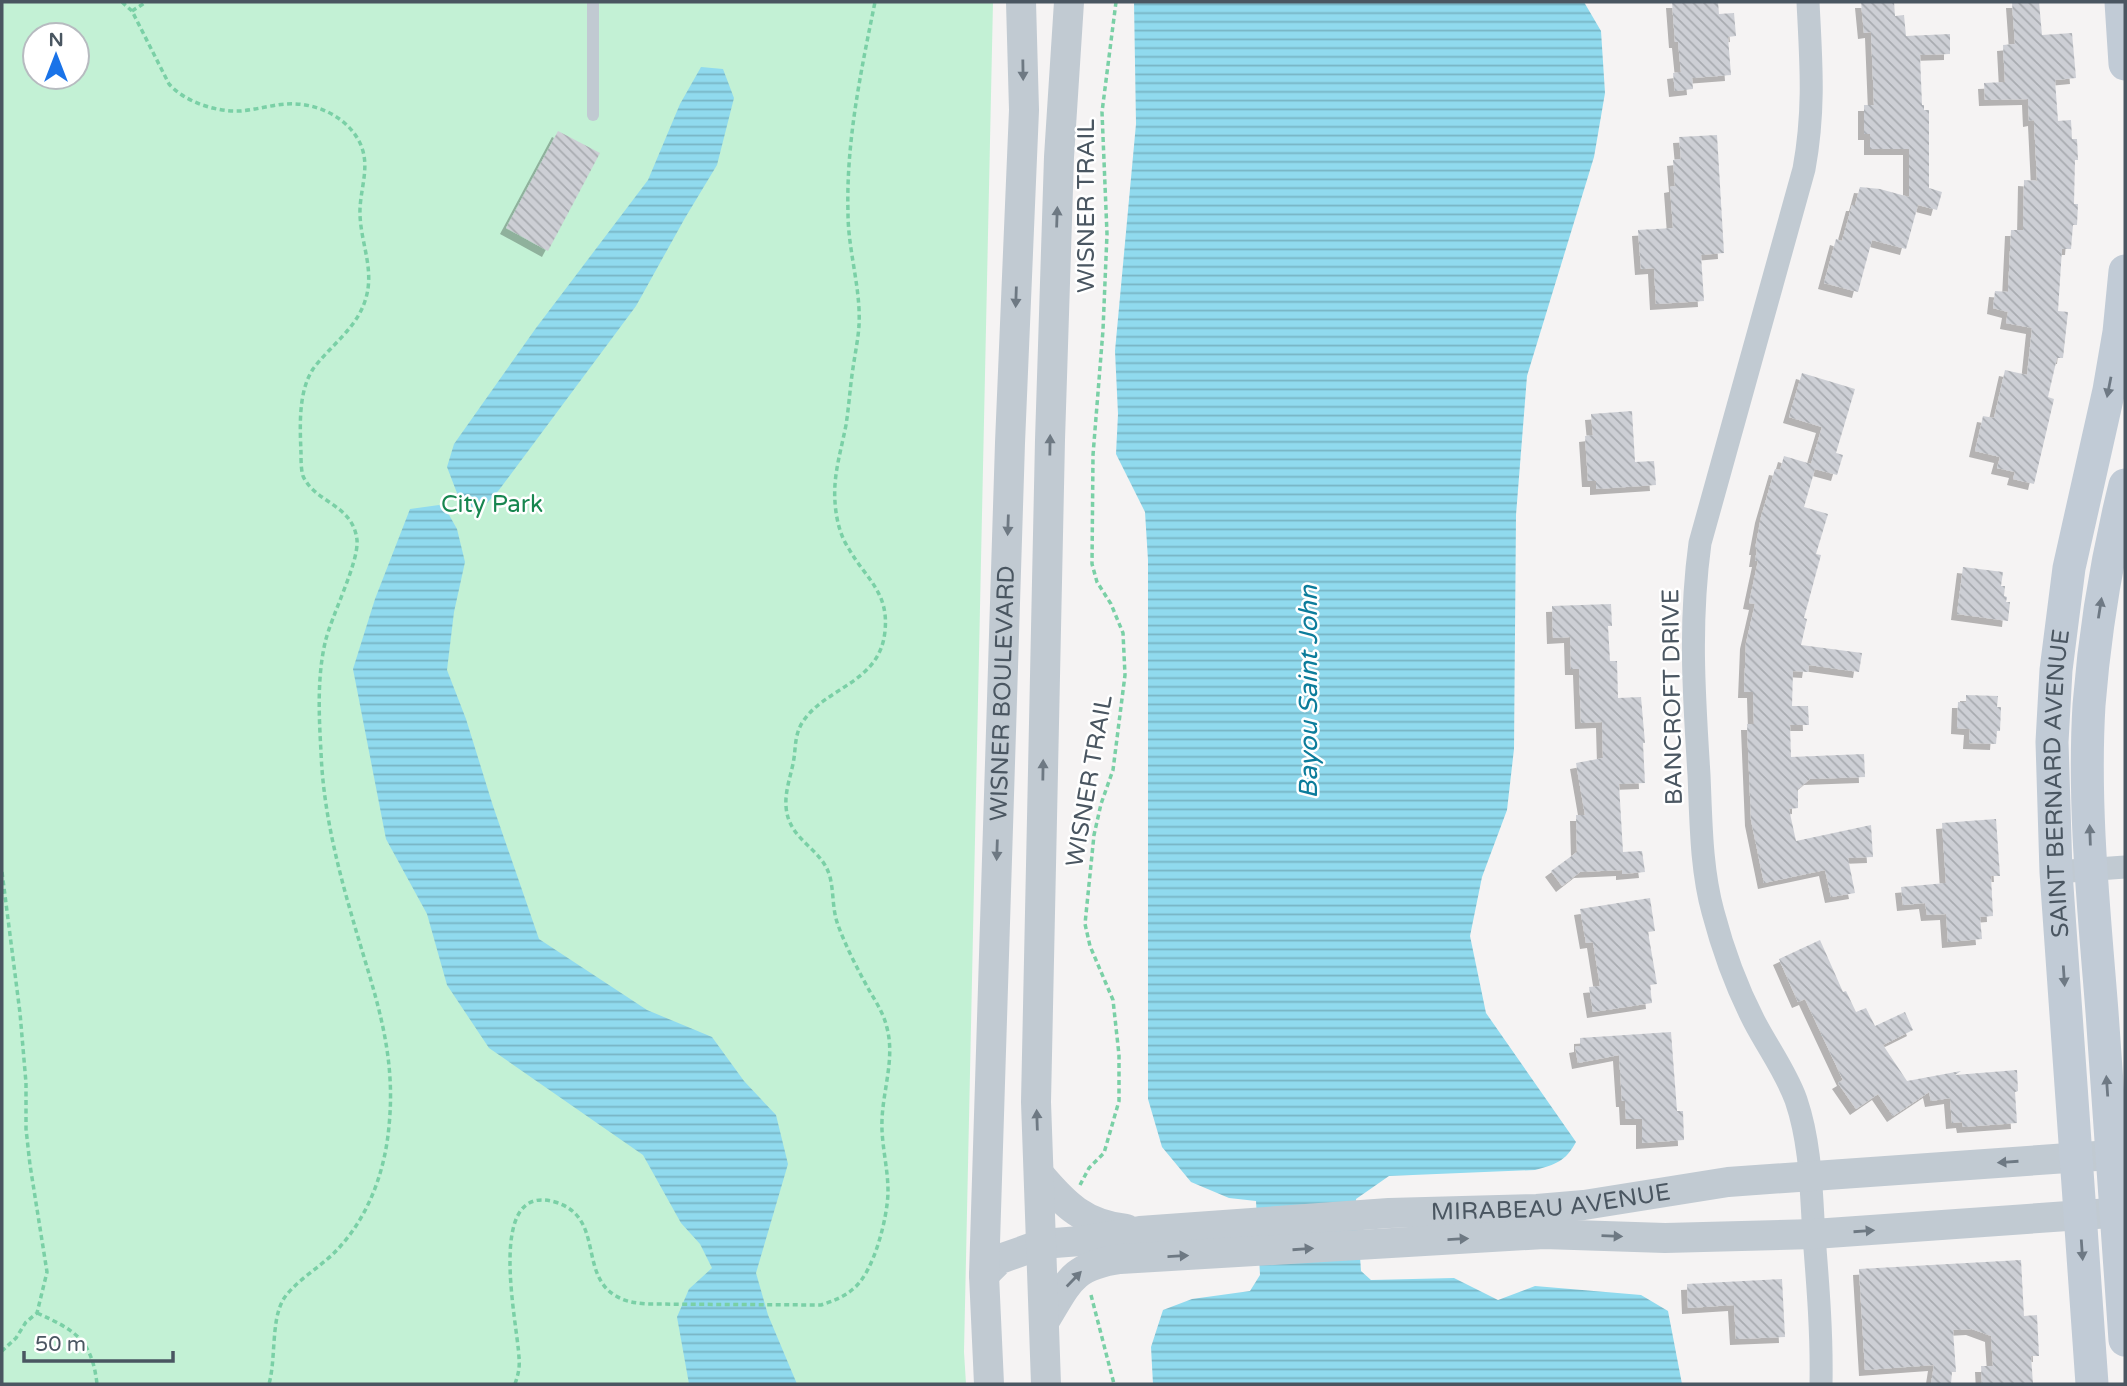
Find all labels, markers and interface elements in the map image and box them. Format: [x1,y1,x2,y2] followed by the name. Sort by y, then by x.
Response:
[21,21,91,91] north arrow
[48,29,64,51] text: N
[1018,59,1029,81] one-way arrow
[1072,119,1101,293] street label: WISNER TRAIL
[1051,206,1063,228] one-way arrow
[1011,287,1022,309] one-way arrow
[2104,376,2115,398] one-way arrow
[1044,434,1055,456] one-way arrow
[441,490,543,519] park label: City Park
[1002,514,1013,536] one-way arrow
[984,565,1021,822] street label: WISNER BOULEVARD
[1293,584,1324,799] water label: Bayou Saint John
[1656,589,1689,805] street label: BANCROFT DRIVE
[2095,597,2106,619] one-way arrow
[2038,628,2076,939] street label: SAINT BERNARD AVENUE
[1060,693,1119,869] street label: WISNER TRAIL
[1037,759,1049,781] one-way arrow
[2084,824,2095,846] one-way arrow
[992,839,1003,861] one-way arrow
[2058,965,2069,987] one-way arrow
[2101,1075,2112,1097] one-way arrow
[1031,1109,1042,1131] one-way arrow
[1997,1157,2019,1168] one-way arrow
[1431,1177,1672,1227] street label: MIRABEAU AVENUE
[1853,1225,1875,1236] one-way arrow
[1602,1230,1624,1241] one-way arrow
[1448,1233,1470,1244] one-way arrow
[2077,1239,2088,1261] one-way arrow
[1292,1243,1314,1254] one-way arrow
[1167,1250,1189,1261] one-way arrow
[1065,1270,1082,1287] one-way arrow
[24,1320,173,1364] scale bar
[35,1332,86,1357] text: 50 m

